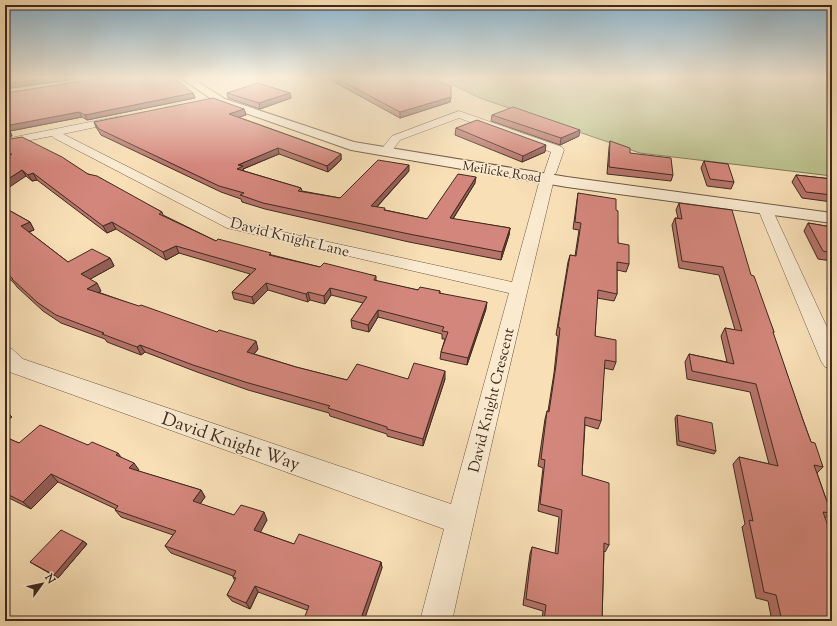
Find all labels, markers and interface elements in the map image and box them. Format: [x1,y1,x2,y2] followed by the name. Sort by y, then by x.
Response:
[461,158,543,188] street label: Meilicke Road
[228,213,351,263] street label: David Knight Lane
[464,326,521,475] street label: David Knight Crescent
[158,407,303,479] street label: David Knight Way
[22,564,62,604] north arrow
[40,570,59,587] text: N

